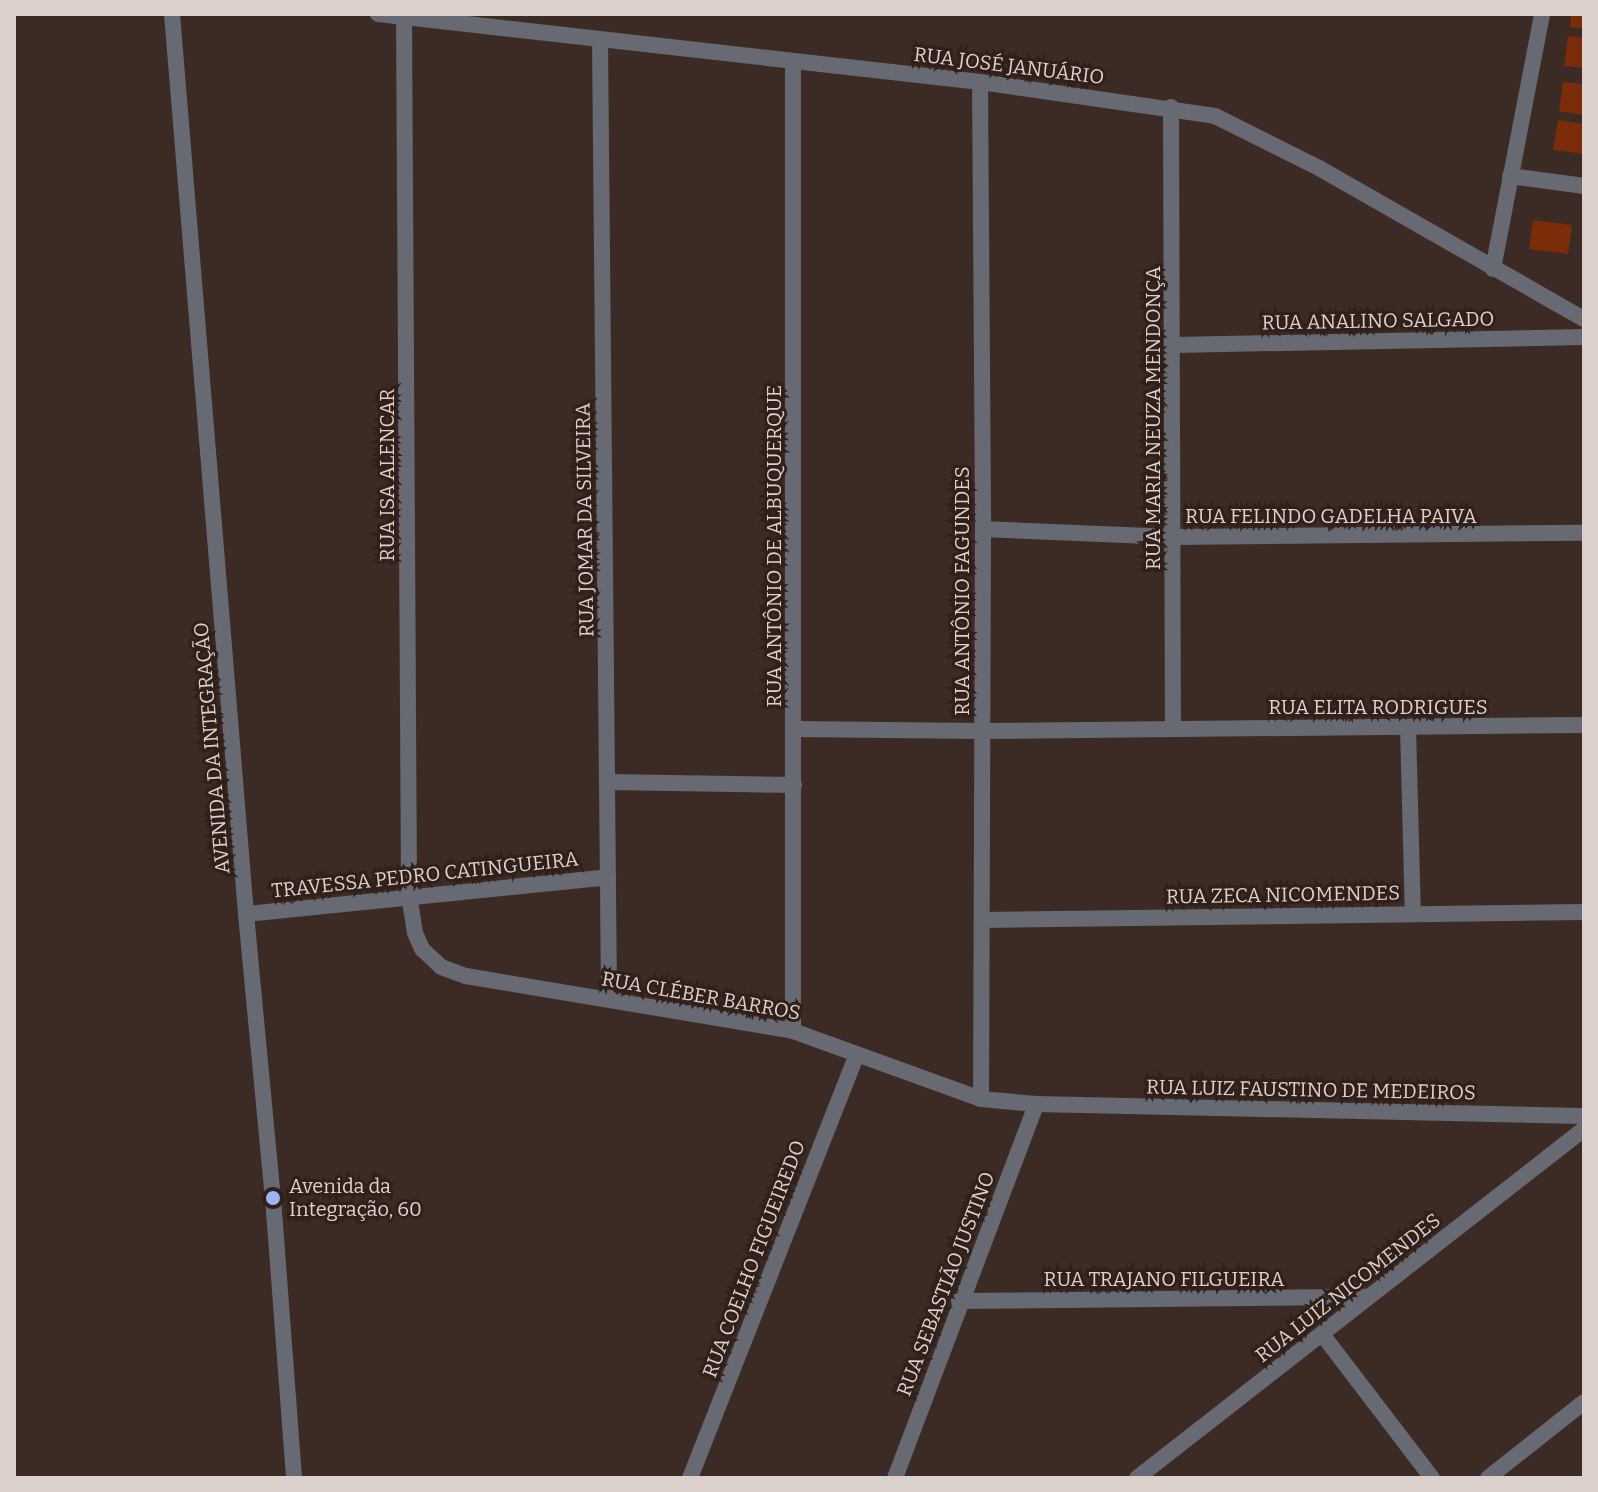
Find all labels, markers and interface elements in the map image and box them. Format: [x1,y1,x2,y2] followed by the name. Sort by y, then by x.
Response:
[912,42,1106,90] street label: RUA JOSÉ JANUÁRIO
[1141,266,1165,570] street label: RUA MARIA NEUZA MENDONÇA
[1261,307,1495,335] street label: RUA ANALINO SALGADO
[762,385,786,707] street label: RUA ANTÔNIO DE ALBUQUERQUE
[375,389,399,561] street label: RUA ISA ALENCAR
[571,403,599,637] street label: RUA JOMAR DA SILVEIRA
[950,466,974,716] street label: RUA ANTÔNIO FAGUNDES
[1185,504,1477,528] street label: RUA FELINDO GADELHA PAIVA
[189,621,235,875] street label: AVENIDA DA INTEGRAÇÃO
[1268,695,1488,719] street label: RUA ELITA RODRIGUES
[270,847,580,903] street label: TRAVESSA PEDRO CATINGUEIRA
[1166,881,1400,909] street label: RUA ZECA NICOMENDES
[600,967,802,1025] street label: RUA CLÉBER BARROS
[1146,1075,1476,1105] street label: RUA LUIZ FAUSTINO DE MEDEIROS
[698,1137,810,1381] street label: RUA COELHO FIGUEIREDO
[892,1168,1000,1400] street label: RUA SEBASTIÃO JUSTINO
[289,1174,422,1221] place label: Avenida da Integração, 60
[264,1189,282,1207] marker: Avenida da Integração, 60
[1251,1208,1445,1368] street label: RUA LUIZ NICOMENDES
[1044,1267,1284,1291] street label: RUA TRAJANO FILGUEIRA

